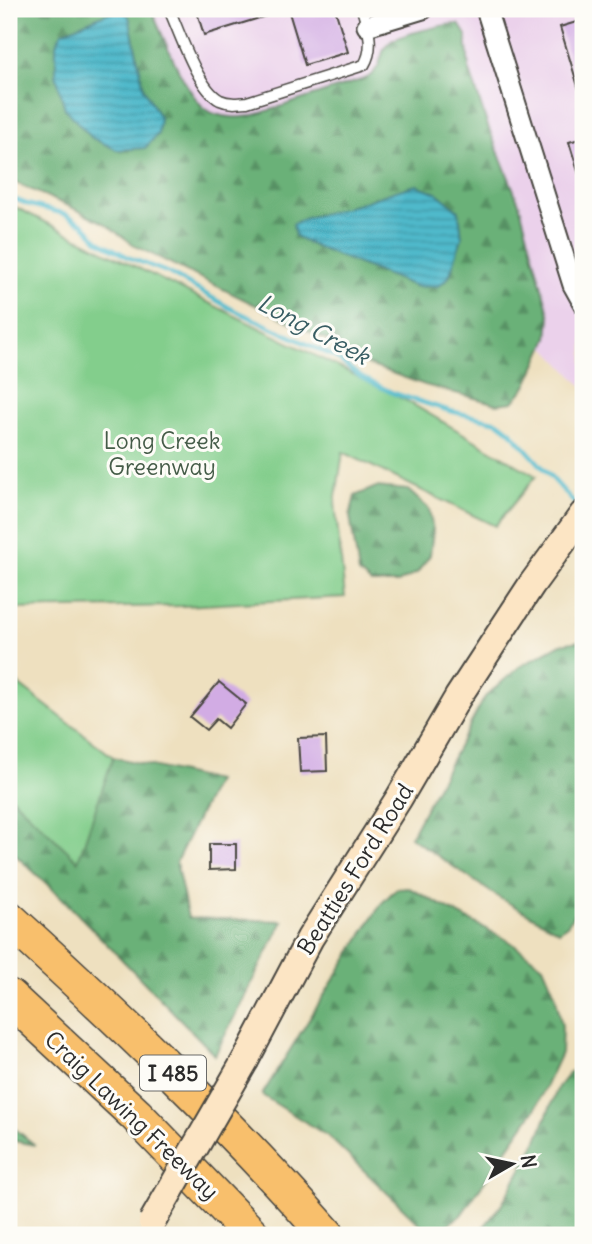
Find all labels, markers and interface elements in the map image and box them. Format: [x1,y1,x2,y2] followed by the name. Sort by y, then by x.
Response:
[253,287,376,372] water label: Long Creek
[103,426,221,481] park label: Long Creek Greenway
[291,778,419,960] street label: Beatties Ford Road
[39,1024,225,1206] street label: Craig Lawing Freeway
[140,1056,206,1090] road number: I 485
[476,1128,546,1198] north arrow
[516,1153,542,1170] text: N

